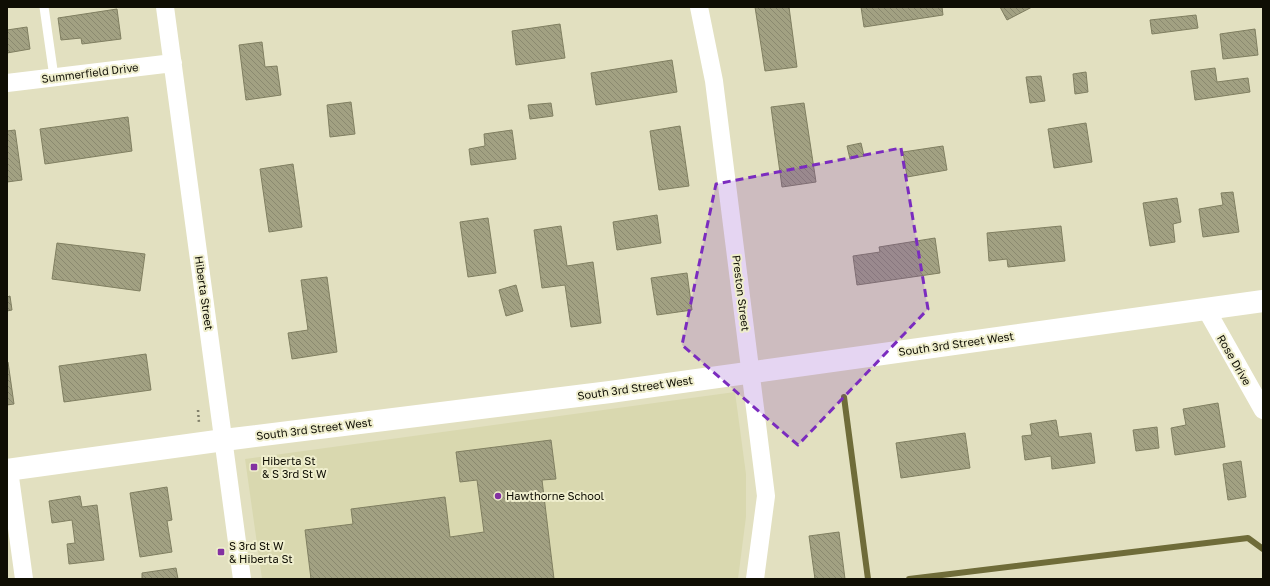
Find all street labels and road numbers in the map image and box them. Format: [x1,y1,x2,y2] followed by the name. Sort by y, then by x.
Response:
[41,60,139,85] street label: Summerfield Drive
[730,254,753,332] street label: Preston Street
[193,255,216,331] street label: Hiberta Street
[897,329,1014,358] street label: South 3rd Street West
[1215,332,1254,387] street label: Rose Drive
[576,373,693,402] street label: South 3rd Street West
[255,415,372,442] street label: South 3rd Street West

